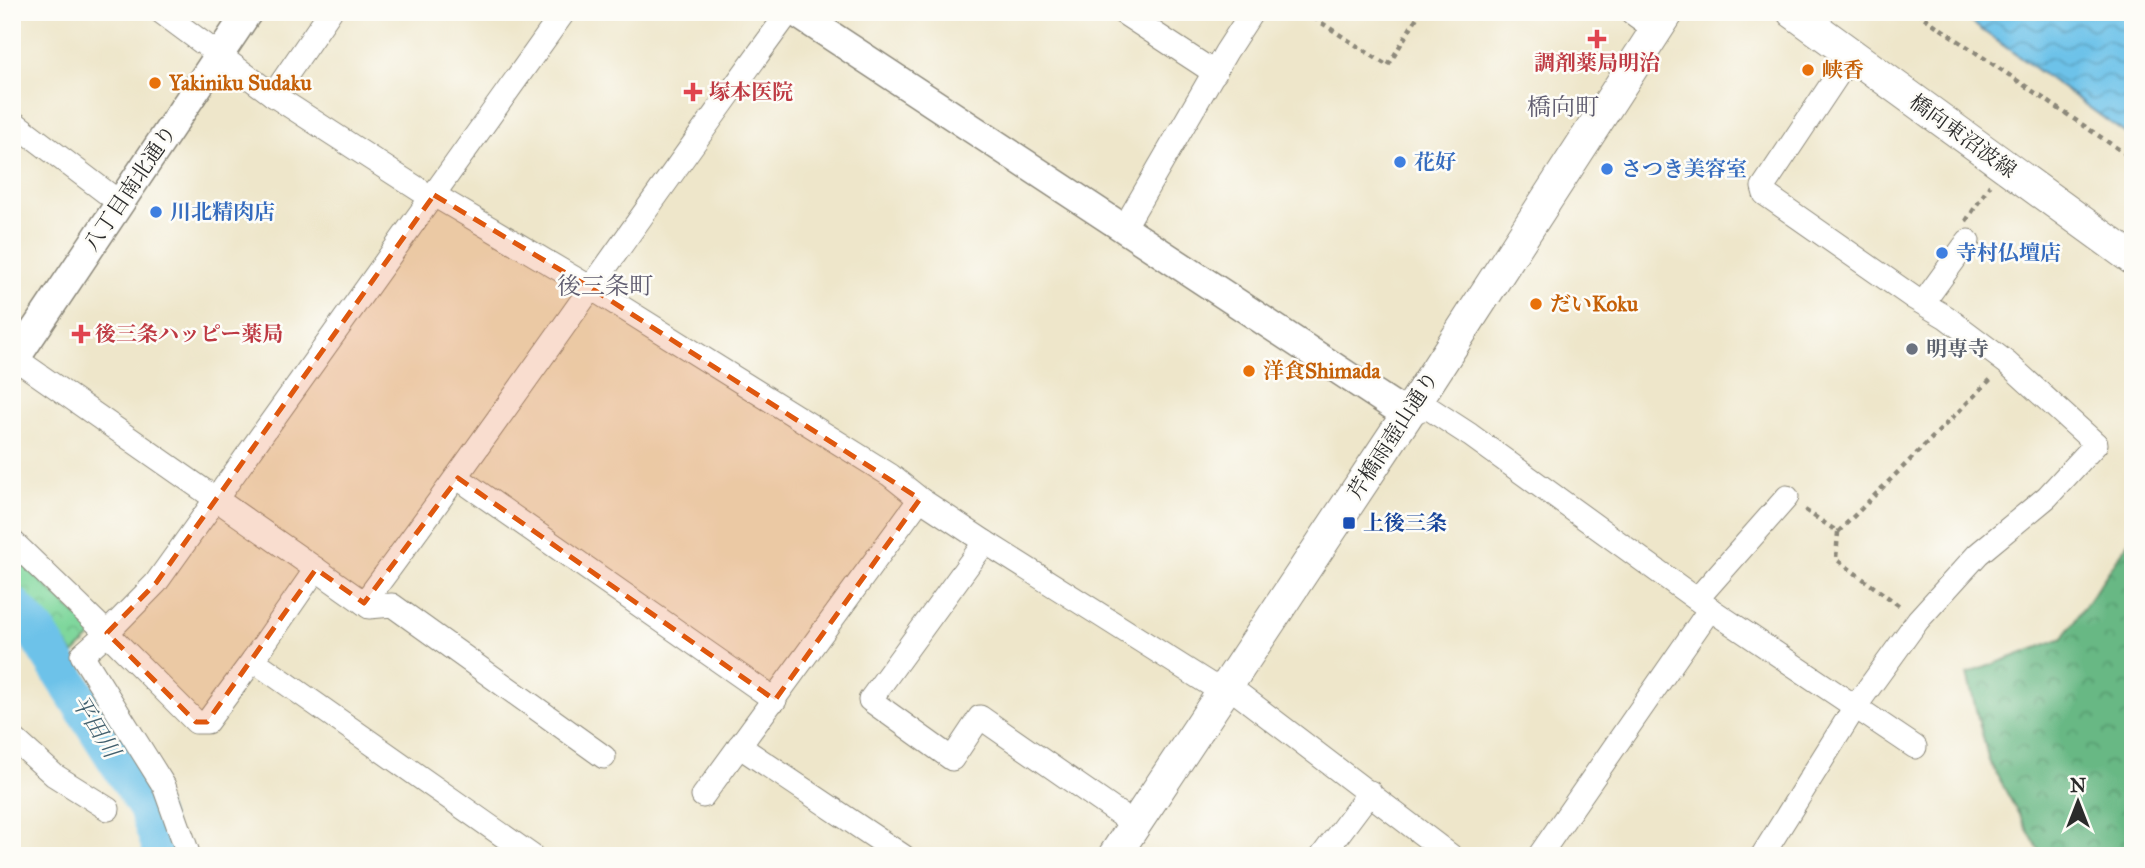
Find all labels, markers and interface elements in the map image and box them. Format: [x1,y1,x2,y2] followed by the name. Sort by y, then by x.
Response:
[1589,31,1605,47] marker: 調剤薬局明治
[1534,50,1660,76] place label: 調剤薬局明治
[1822,57,1864,83] place label: 峡香
[1800,62,1816,78] marker: 峡香
[168,70,312,96] place label: Yakiniku Sudaku
[147,75,163,91] marker: Yakiniku Sudaku
[709,79,793,105] place label: 塚本医院
[683,82,703,102] marker: 塚本医院
[1904,88,2022,184] street label: 橋向東沼波線
[1527,92,1599,122] district label: 橋向町
[78,120,182,256] street label: 八丁目南北通り
[1414,149,1456,175] place label: 花好
[1392,154,1408,170] marker: 花好
[1621,156,1747,182] place label: さつき美容室
[1599,161,1615,177] marker: さつき美容室
[170,199,275,225] place label: 川北精肉店
[148,204,164,220] marker: 川北精肉店
[1956,240,2061,266] place label: 寺村仏壇店
[1934,245,1950,261] marker: 寺村仏壇店
[557,271,653,301] district label: 後三条町
[1550,291,1639,317] place label: だいKoku
[1528,296,1544,312] marker: だいKoku
[95,321,283,347] place label: 後三条ハッピー薬局
[73,326,89,342] marker: 後三条ハッピー薬局
[1926,336,1989,362] place label: 明専寺
[1904,341,1920,357] marker: 明専寺
[1263,358,1382,384] place label: 洋食Shimada
[1241,363,1257,379] marker: 洋食Shimada
[1342,366,1444,504] street label: 芹橋雨壺山通り
[1363,510,1447,536] place label: 上後三条
[1341,515,1357,531] marker: 上後三条
[66,689,128,765] water label: 平田川
[2044,766,2114,836] north arrow
[2070,774,2086,797] text: N

